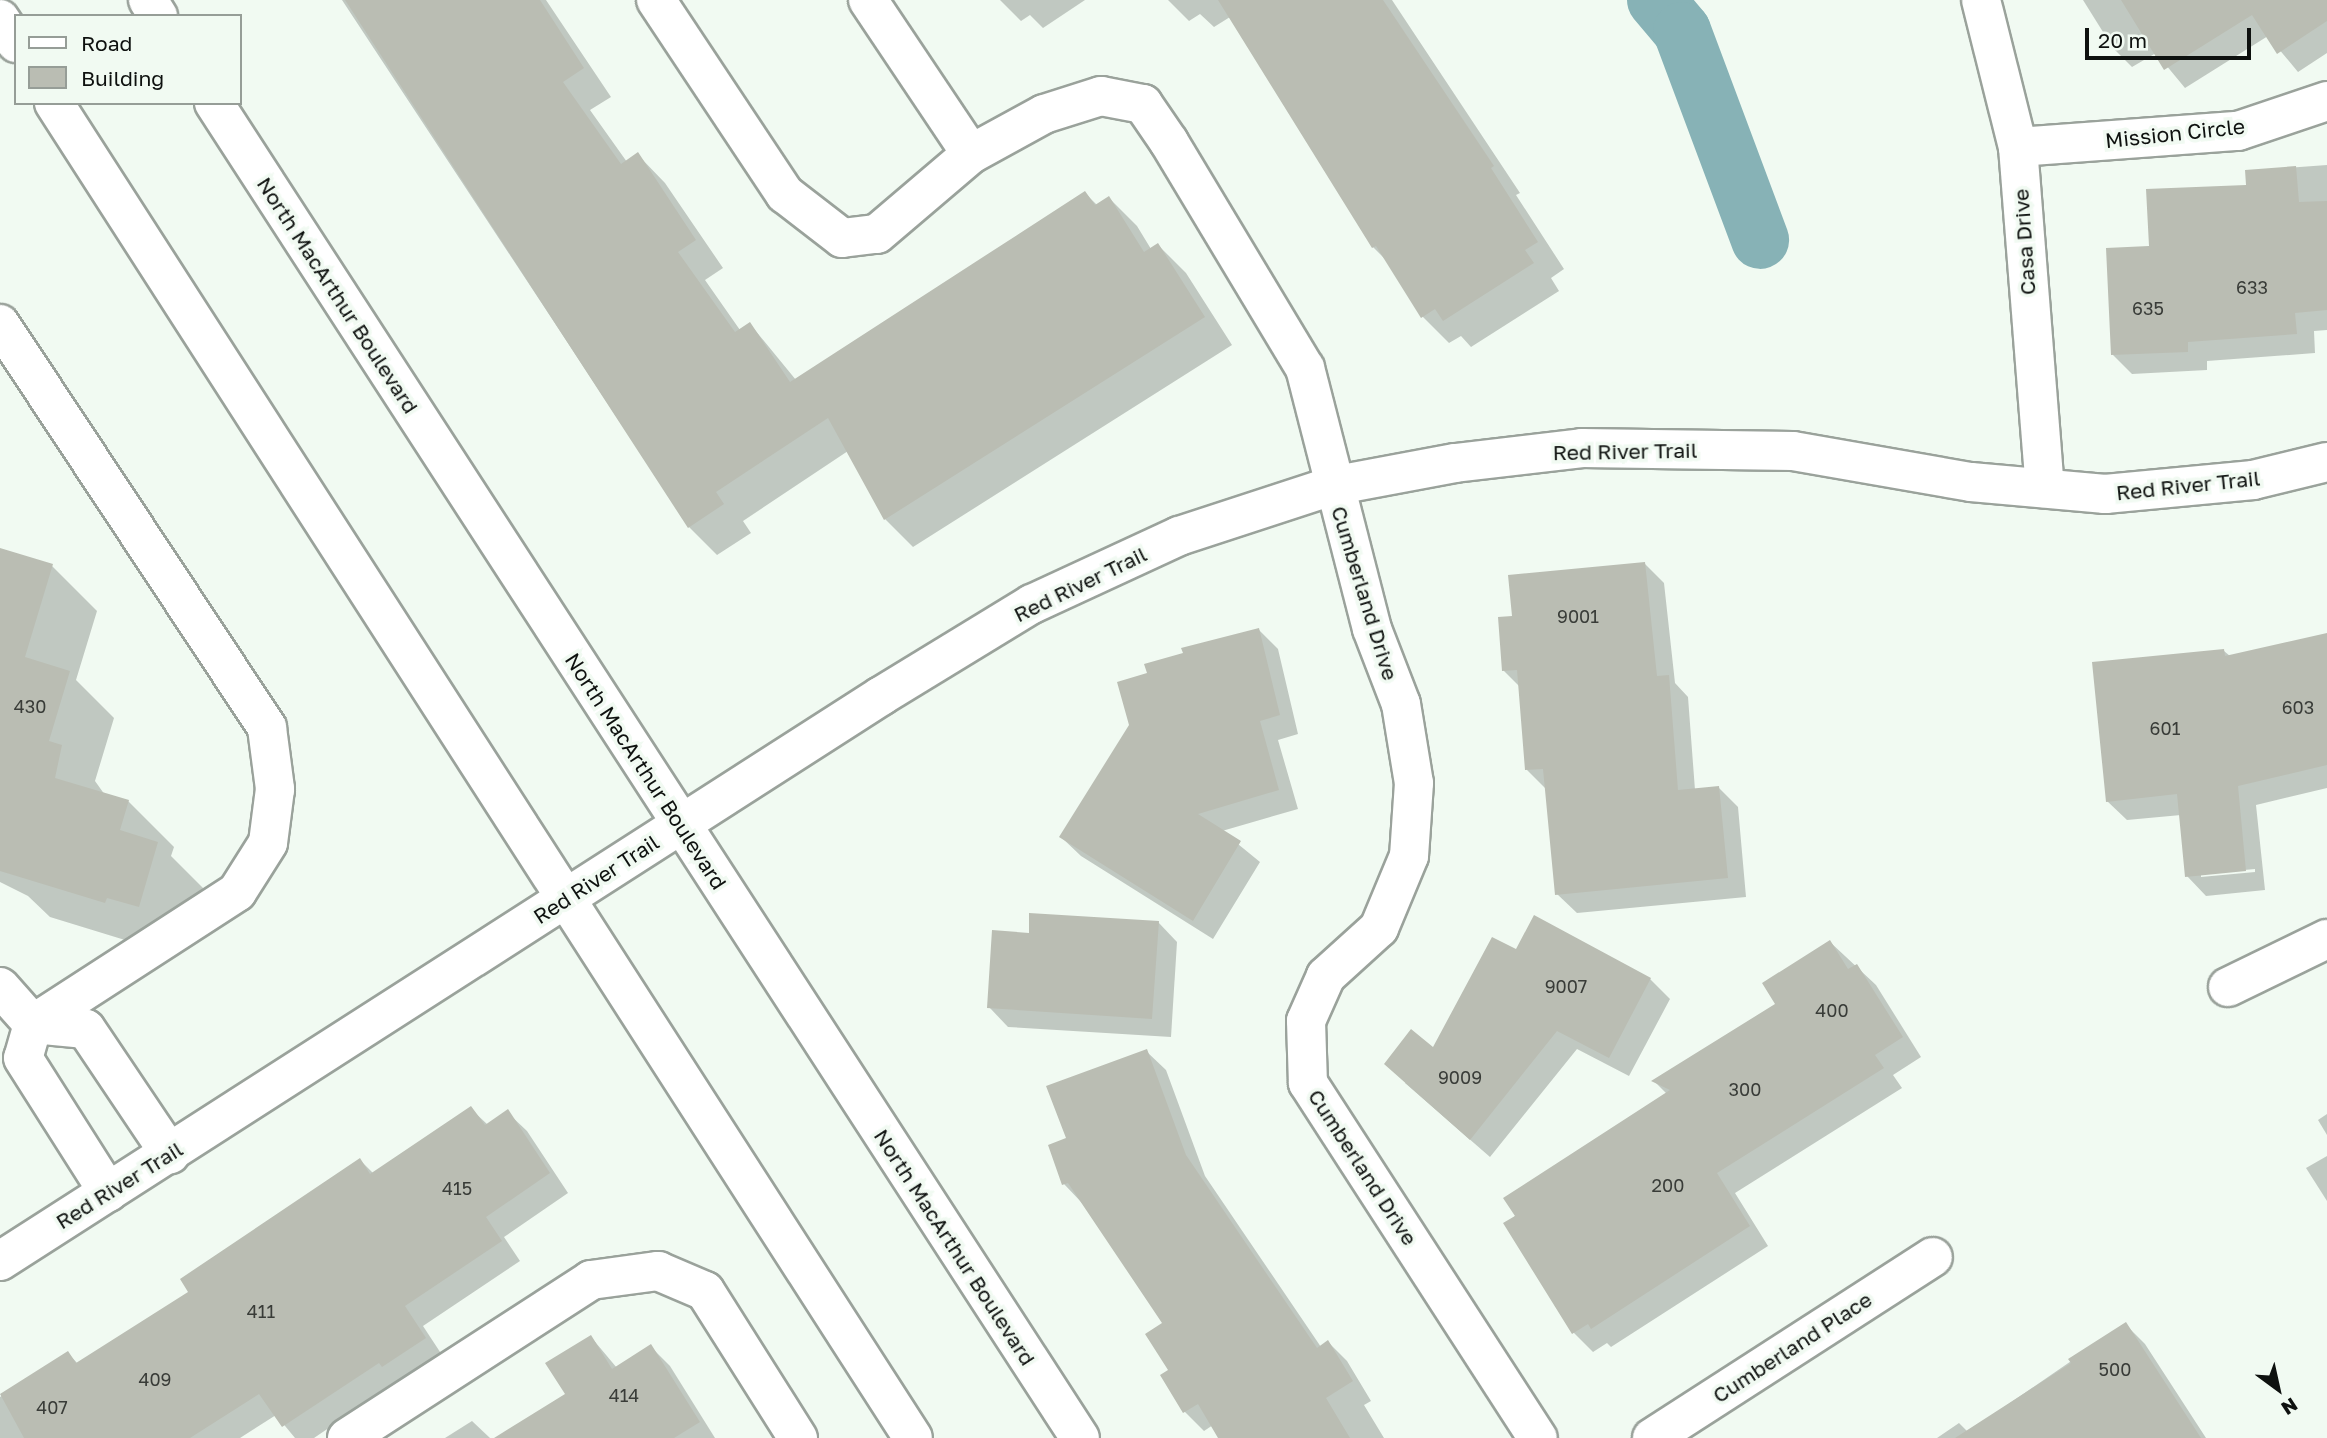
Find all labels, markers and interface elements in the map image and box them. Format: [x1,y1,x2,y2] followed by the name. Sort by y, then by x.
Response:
[14,14,242,105] legend
[2089,14,2255,58] scale bar
[2098,27,2147,53] text: 20 m
[81,30,132,56] text: Road
[81,65,164,91] text: Building
[2104,113,2246,153] street label: Mission Circle
[252,172,424,418] street label: North MacArthur Boulevard
[2008,188,2040,296] street label: Casa Drive
[2236,276,2268,298] house number: 633
[2132,297,2164,319] house number: 635
[1552,437,1698,465] street label: Red River Trail
[2115,465,2261,505] street label: Red River Trail
[1327,503,1403,683] street label: Cumberland Drive
[1009,541,1151,627] street label: Red River Trail
[1557,605,1599,627] house number: 9001
[560,648,732,894] street label: North MacArthur Boulevard
[14,695,46,717] house number: 430
[2282,696,2314,718] house number: 603
[2150,717,2180,739] house number: 601
[528,829,664,929] street label: Red River Trail
[1545,975,1587,997] house number: 9007
[1815,999,1849,1021] house number: 400
[1438,1066,1482,1088] house number: 9009
[1729,1078,1761,1100] house number: 300
[1303,1084,1423,1250] street label: Cumberland Drive
[869,1124,1041,1370] street label: North MacArthur Boulevard
[51,1136,187,1234] street label: Red River Trail
[1652,1174,1684,1196] house number: 200
[442,1177,472,1199] house number: 415
[1708,1286,1876,1408] street label: Cumberland Place
[247,1300,275,1322] house number: 411
[2243,1354,2313,1424] north arrow
[2099,1358,2131,1380] house number: 500
[138,1368,172,1390] house number: 409
[609,1384,639,1406] house number: 414
[2277,1393,2302,1421] text: N
[36,1396,68,1418] house number: 407

